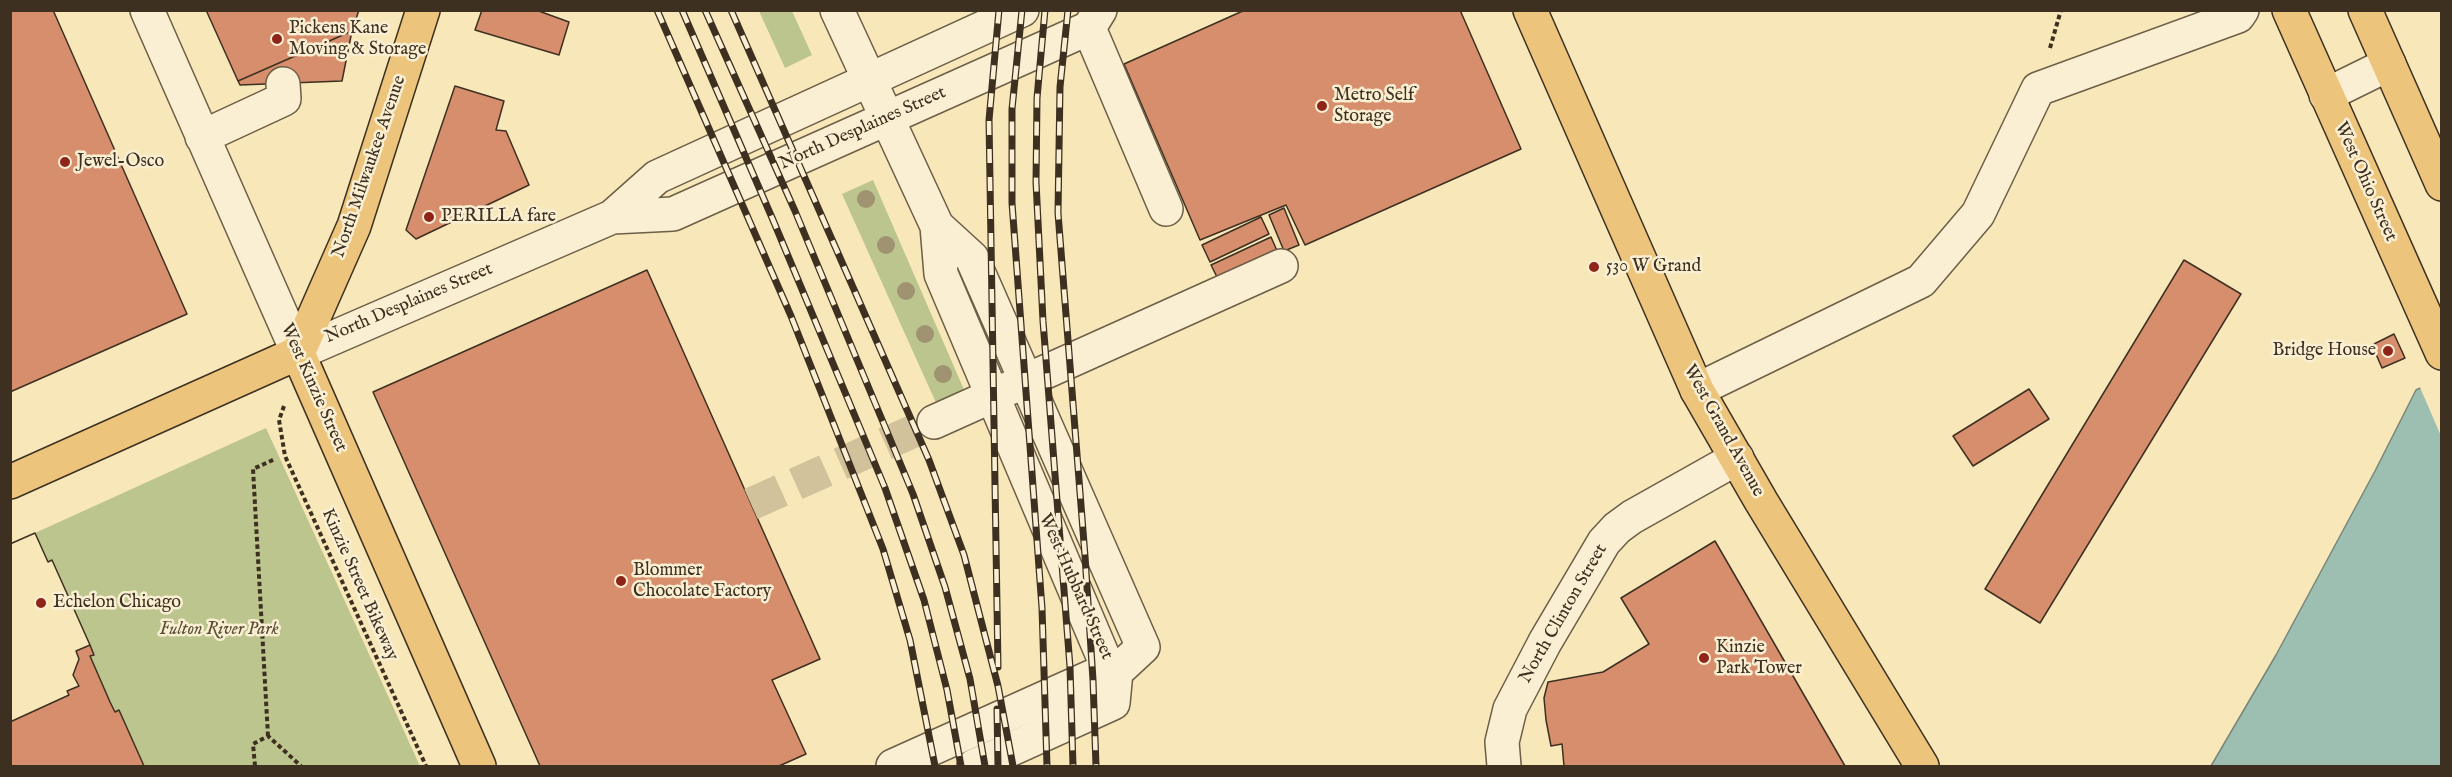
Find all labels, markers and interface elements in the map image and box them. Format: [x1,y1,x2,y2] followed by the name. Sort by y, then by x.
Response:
[289,18,426,60] place label: Pickens Kane Moving & Storage
[270,32,284,46] marker: Pickens Kane Moving & Storage
[329,73,411,261] street label: North Milwaukee Avenue
[776,83,950,175] street label: North Desplaines Street
[1334,85,1414,128] place label: Metro Self Storage
[1315,99,1329,113] marker: Metro Self Storage
[2329,119,2401,245] street label: West Ohio Street
[77,151,164,173] place label: Jewel-Osco
[58,155,72,169] marker: Jewel-Osco
[441,206,556,228] place label: PERILLA fare
[422,210,436,224] marker: PERILLA fare
[1606,256,1701,278] place label: 530 W Grand
[322,259,496,349] street label: North Desplaines Street
[1587,260,1601,274] marker: 530 W Grand
[275,320,351,456] street label: West Kinzie Street
[2272,340,2376,362] place label: Bridge House
[2381,344,2395,358] marker: Bridge House
[1678,361,1768,501] street label: West Grand Avenue
[316,506,402,664] street label: Kinzie Street Bikeway
[1033,511,1117,663] street label: West Hubbard Street
[1515,541,1613,687] street label: North Clinton Street
[633,560,771,602] place label: Blommer Chocolate Factory
[614,574,628,588] marker: Blommer Chocolate Factory
[53,592,181,614] place label: Echelon Chicago
[34,596,48,610] marker: Echelon Chicago
[159,619,279,641] park label: Fulton River Park
[1716,637,1802,680] place label: Kinzie Park Tower
[1697,651,1711,665] marker: Kinzie Park Tower

